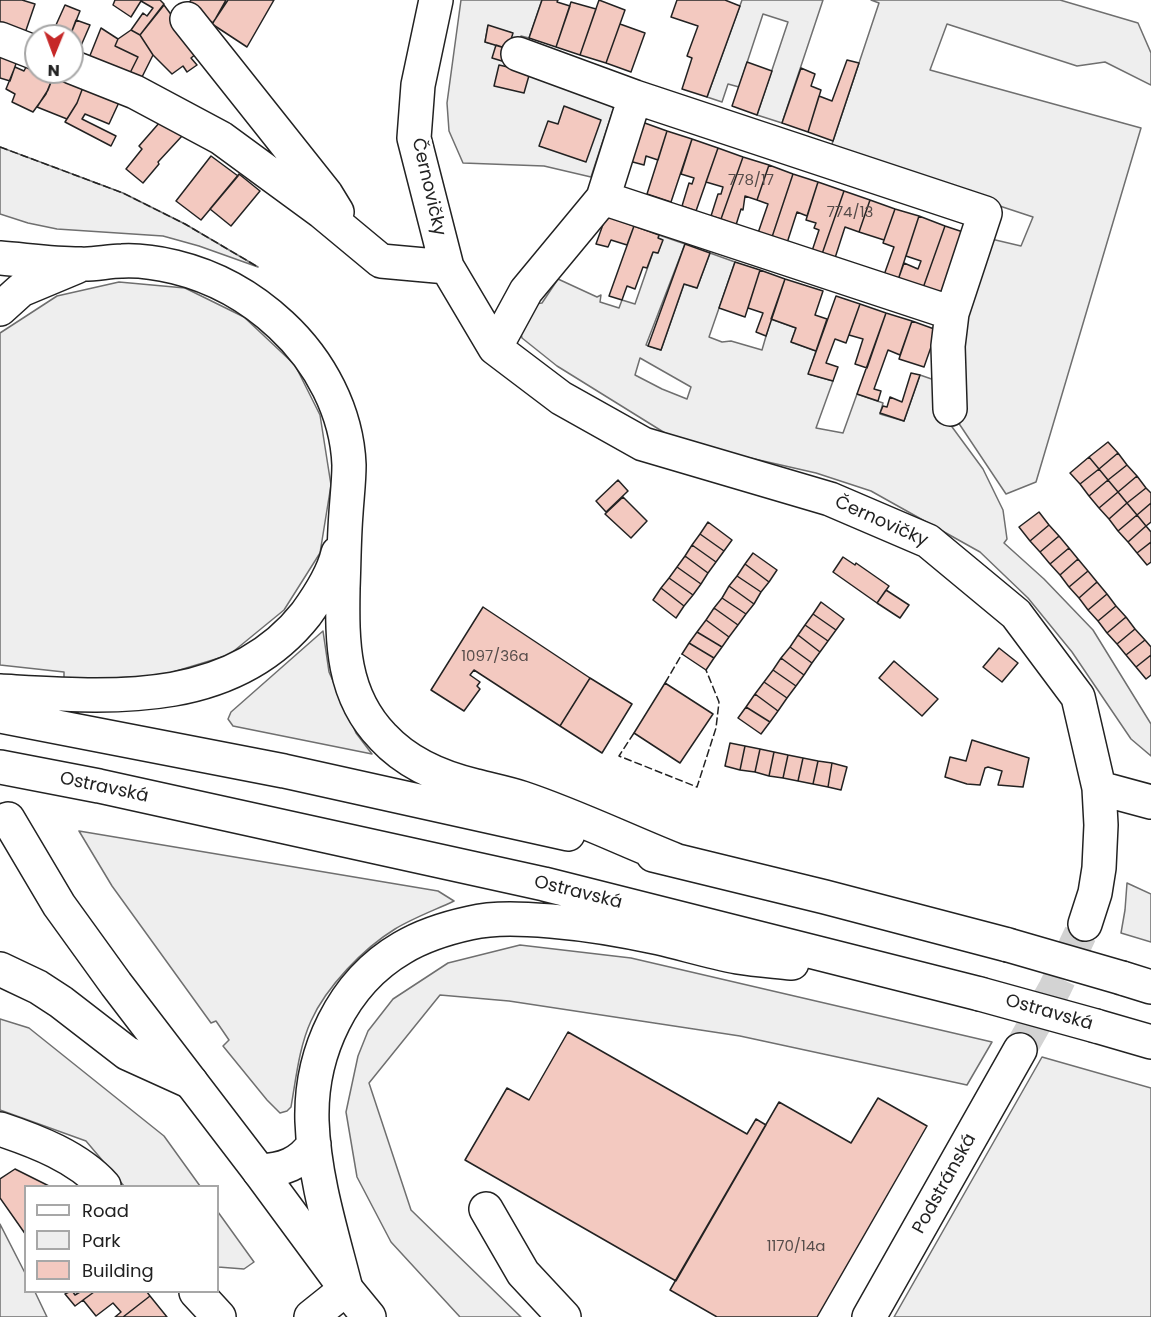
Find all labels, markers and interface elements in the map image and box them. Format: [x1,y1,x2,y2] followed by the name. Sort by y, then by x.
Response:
[24,24,84,84] north arrow
[47,59,60,82] text: N
[406,136,450,238] street label: Černovičky
[728,172,774,190] house number: 778/17
[827,204,873,222] house number: 774/13
[831,492,931,552] street label: Černovičky
[461,648,529,666] house number: 1097/36a
[58,768,150,808] street label: Ostravská
[532,872,624,914] street label: Ostravská
[1003,990,1095,1036] street label: Ostravská
[909,1130,981,1238] street label: Podstránská
[24,1185,219,1293] legend
[82,1198,129,1223] text: Road
[82,1228,121,1253] text: Park
[767,1238,825,1256] house number: 1170/14a
[82,1258,154,1283] text: Building

